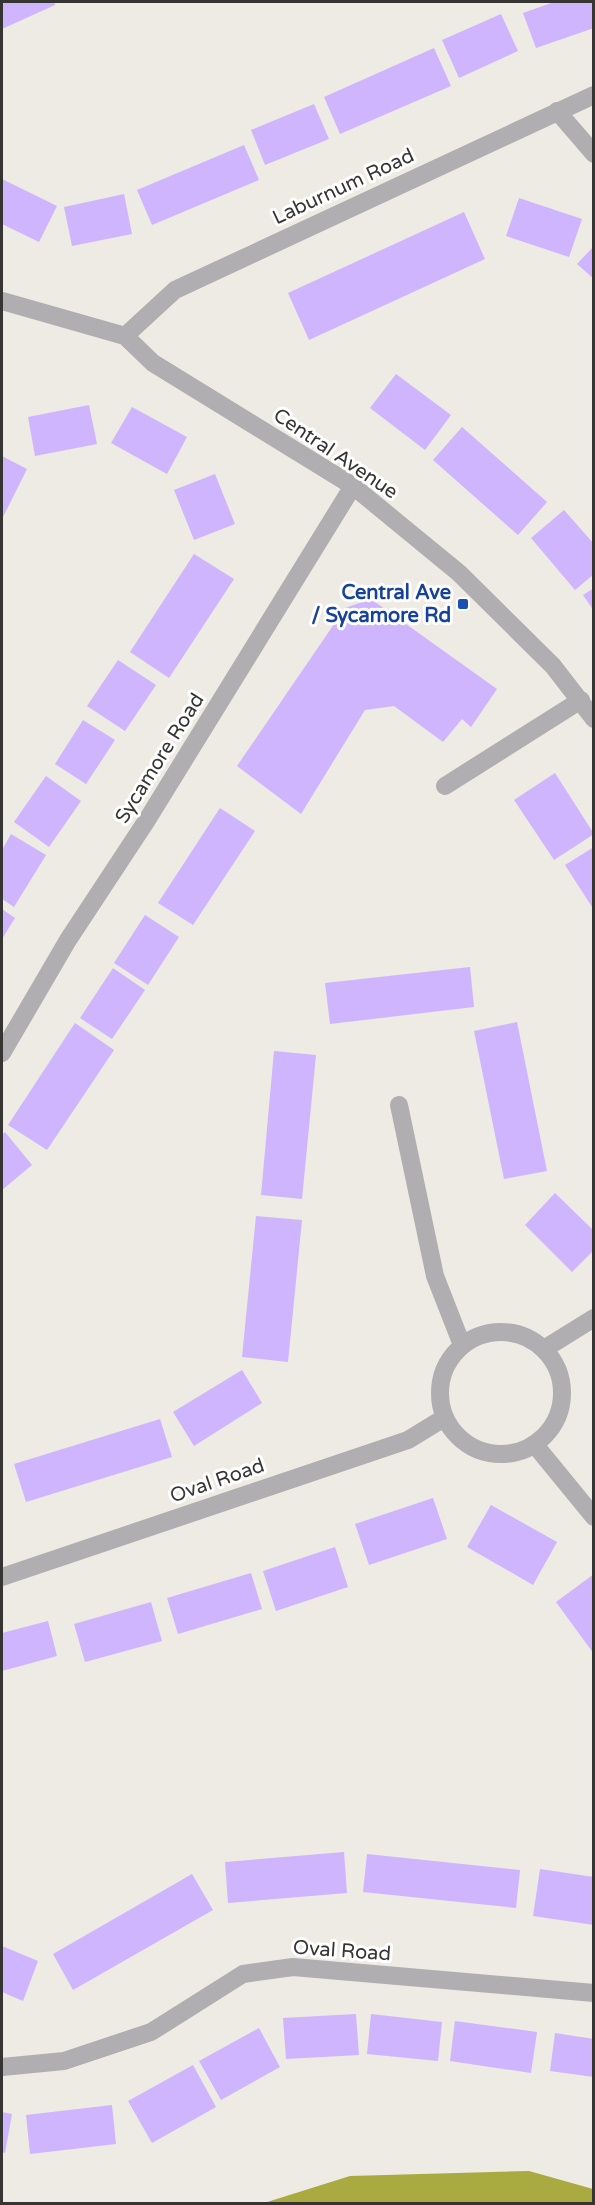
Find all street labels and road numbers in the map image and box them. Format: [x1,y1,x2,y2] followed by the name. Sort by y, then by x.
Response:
[269,144,418,230] street label: Laburnum Road
[269,403,402,504] street label: Central Avenue
[110,689,209,828] street label: Sycamore Road
[167,1454,268,1508] street label: Oval Road
[292,1936,392,1966] street label: Oval Road

